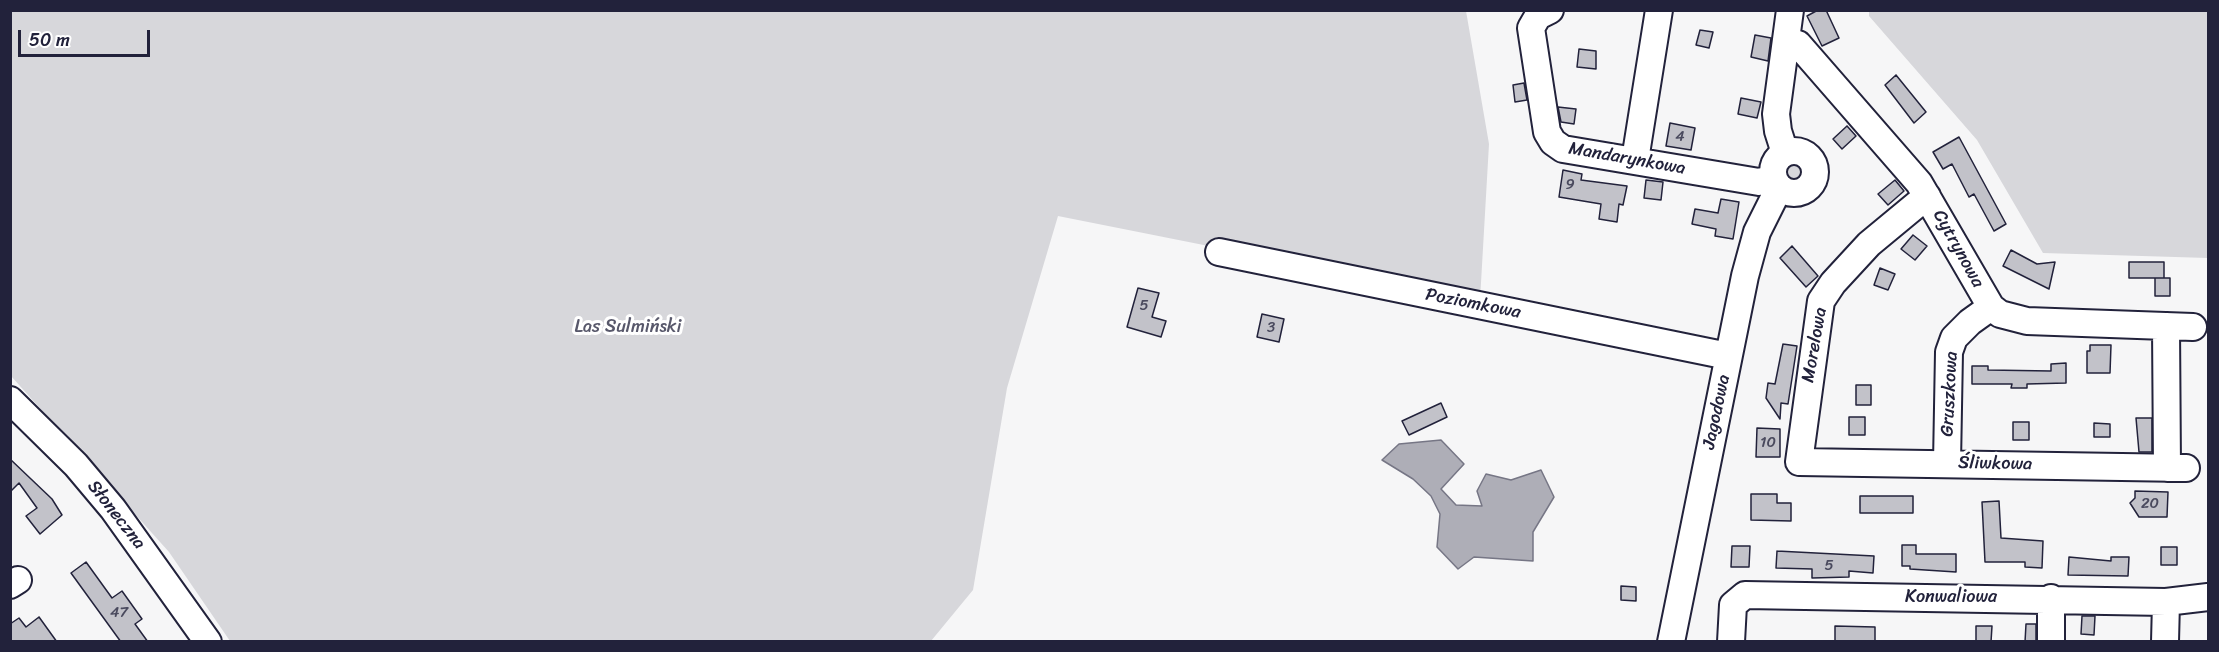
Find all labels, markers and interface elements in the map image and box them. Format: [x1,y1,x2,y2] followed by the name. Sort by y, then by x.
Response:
[21,18,153,56] scale bar
[29,24,70,56] text: 50 m
[1675,128,1685,146] house number: 4
[1567,138,1687,180] street label: Mandarynkowa
[1565,176,1575,194] house number: 9
[1928,206,1988,292] street label: Cytrynowa
[1424,284,1522,324] street label: Poziomkowa
[1139,297,1149,315] house number: 5
[1798,306,1832,384] street label: Morelowa
[575,316,681,338] park label: Las Sulmiński
[1267,319,1275,337] house number: 3
[1937,351,1963,437] street label: Gruszkowa
[1699,373,1735,451] street label: Jagodowa
[1760,434,1776,452] house number: 10
[1958,453,2032,475] street label: Śliwkowa
[82,476,150,554] street label: Słoneczna
[2141,495,2159,513] house number: 20
[1824,557,1834,575] house number: 5
[1905,586,1997,608] street label: Konwaliowa
[110,604,128,622] house number: 47

